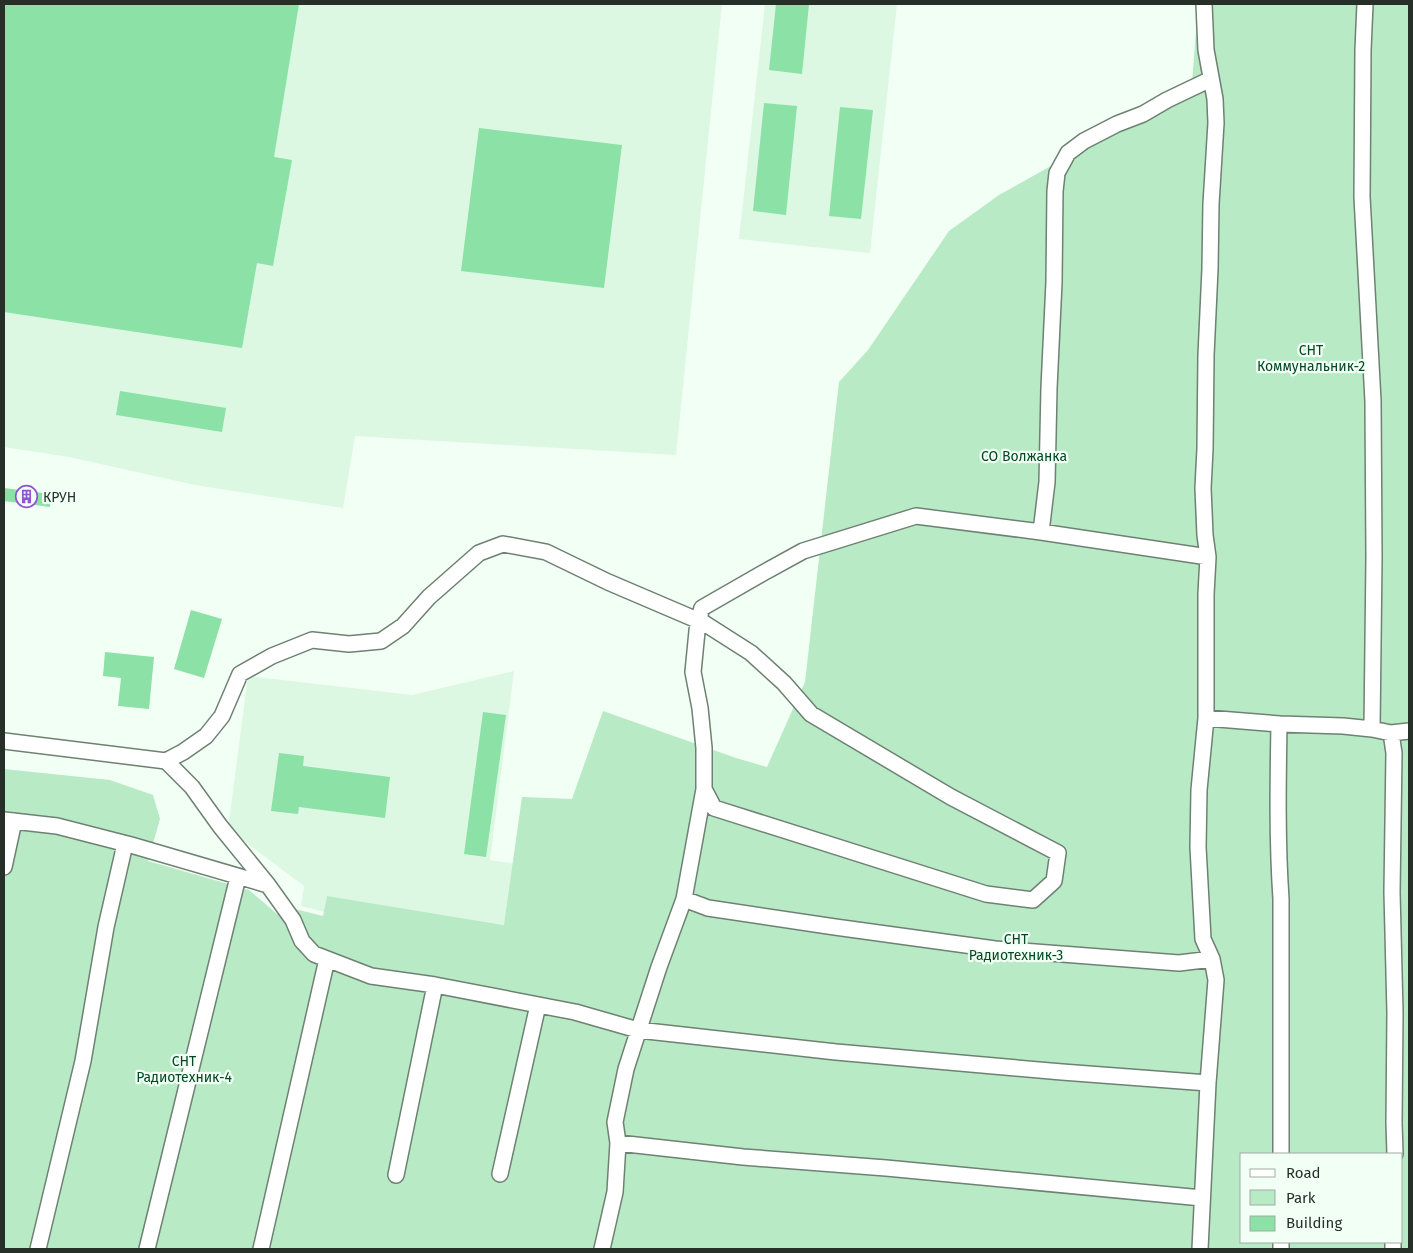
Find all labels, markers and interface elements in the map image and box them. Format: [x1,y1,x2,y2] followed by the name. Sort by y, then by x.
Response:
[1257,342,1365,375] park label: СНТ Коммунальник-2
[981,448,1067,465] park label: СО Волжанка
[15,485,39,509] building icon: КРУН
[43,489,76,506] place label: КРУН
[969,931,1063,964] park label: СНТ Радиотехник-3
[136,1053,232,1086] park label: СНТ Радиотехник-4
[1240,1153,1403,1243] legend
[1286,1164,1321,1182] text: Road
[1286,1189,1316,1207] text: Park
[1286,1214,1342,1232] text: Building

